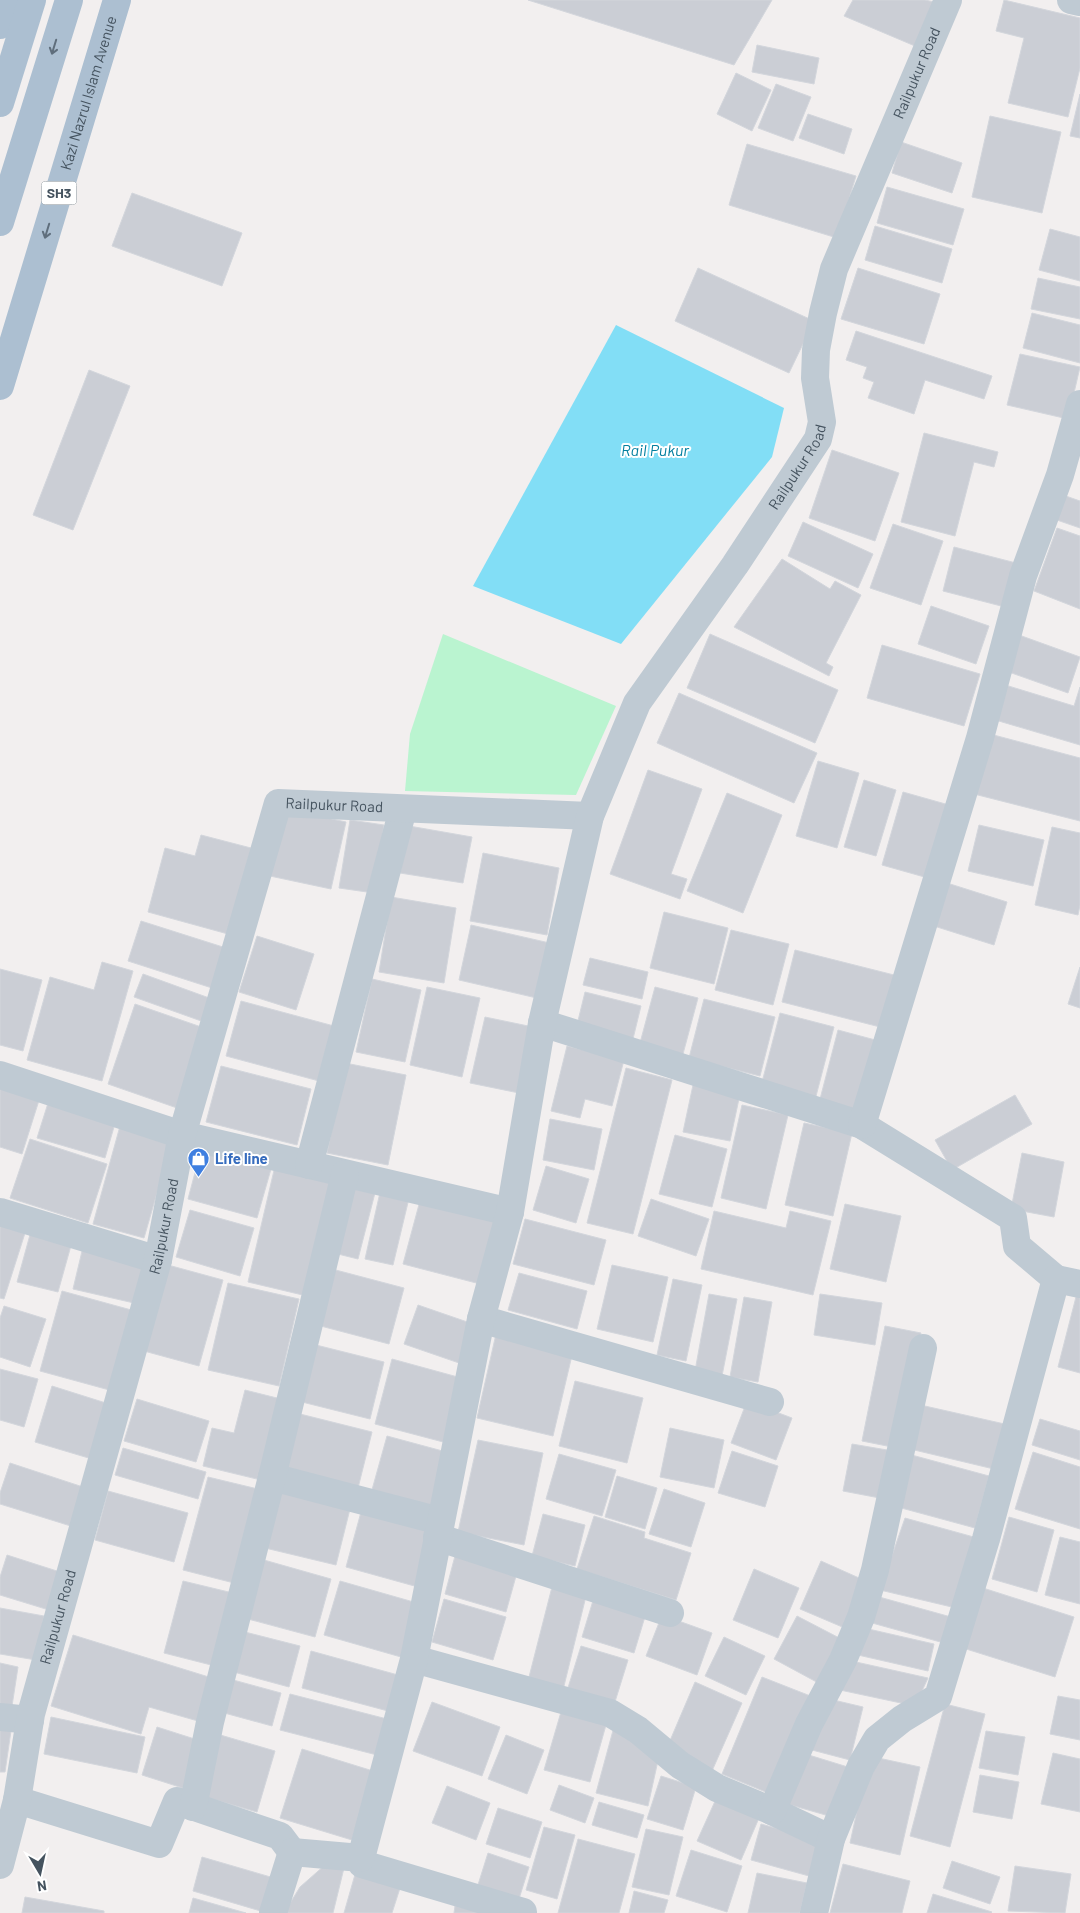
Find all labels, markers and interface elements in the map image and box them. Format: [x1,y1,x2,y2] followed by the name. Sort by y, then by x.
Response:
[56,14,120,172] street label: Kazi Nazrul Islam Avenue
[889,24,943,121] street label: Railpukur Road
[49,38,59,54] one-way arrow
[42,182,76,204] road number: SH3
[42,222,52,238] one-way arrow
[764,422,829,513] street label: Railpukur Road
[621,440,690,459] water label: Rail Pukur
[285,793,384,815] street label: Railpukur Road
[187,1147,211,1178] shop icon: Life line
[215,1149,268,1167] place label: Life line
[144,1176,182,1276] street label: Railpukur Road
[35,1567,79,1666] street label: Railpukur Road
[15,1848,65,1898] north arrow
[36,1877,48,1895] text: N

